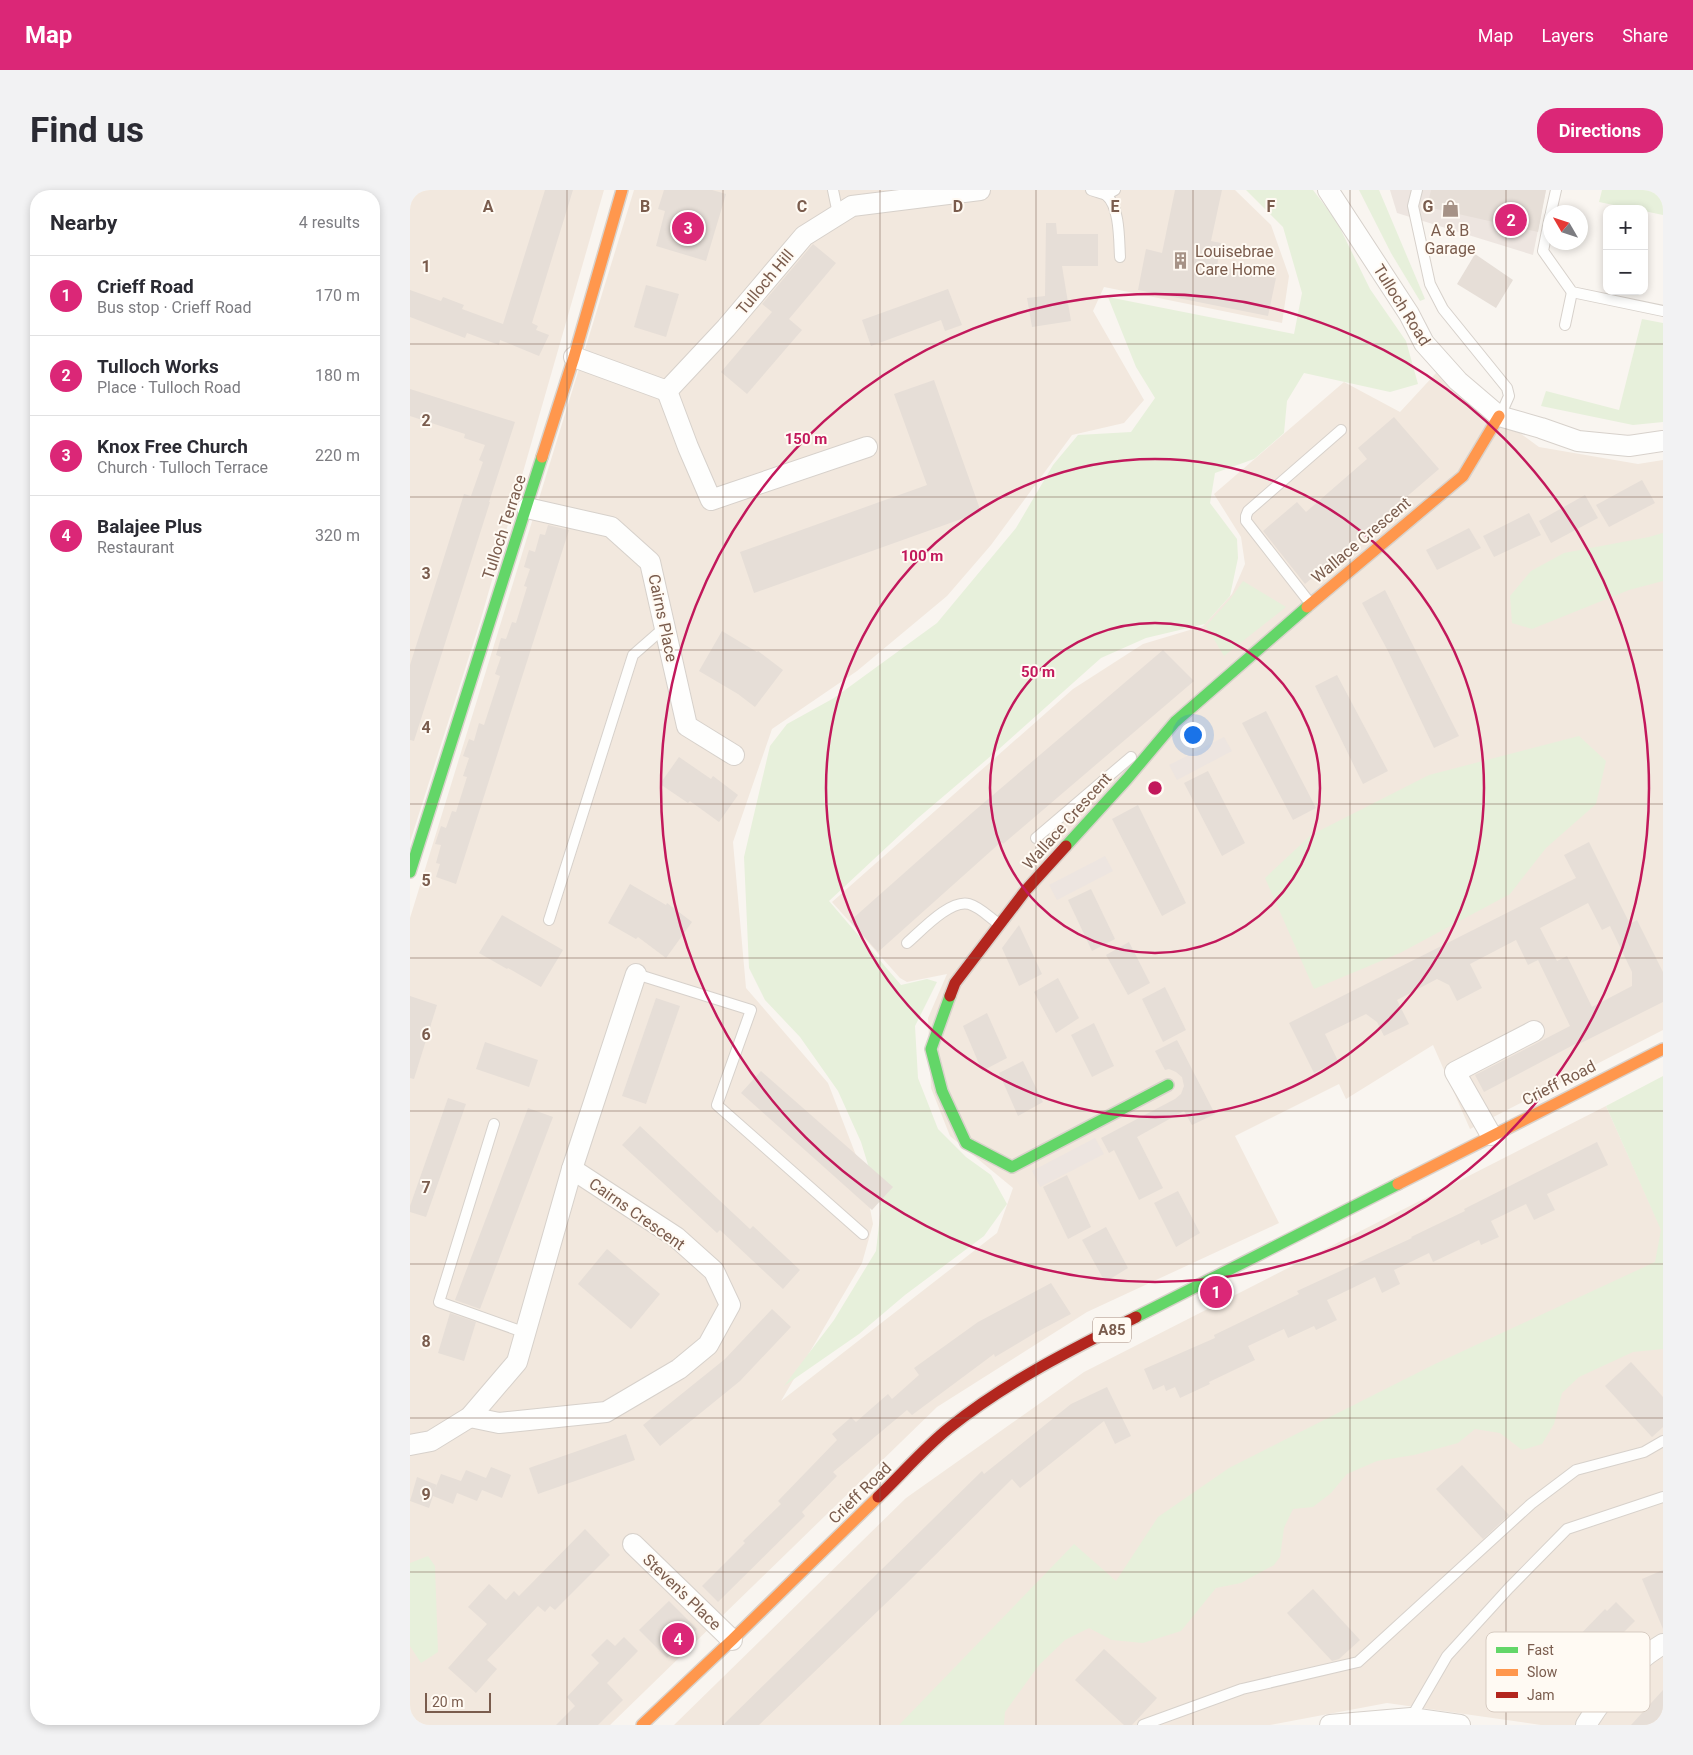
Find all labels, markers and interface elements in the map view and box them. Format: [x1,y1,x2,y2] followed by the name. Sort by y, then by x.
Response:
[25,21,72,49] text: Map
[1478,25,1513,46] text: Map
[1541,25,1594,46] text: Layers
[1622,25,1668,46] text: Share
[1537,108,1663,153] button: Directions
[30,110,144,151] text: Find us
[483,197,494,216] text: A
[640,197,650,216] text: B
[797,197,807,216] text: C
[953,197,963,216] text: D
[1111,197,1120,216] text: E
[1267,197,1276,216] text: F
[1423,197,1434,216] text: G
[1440,198,1460,218] shop icon: A & B Garage
[1495,201,1527,239] pin: 2
[1543,205,1588,250] north arrow
[1603,205,1648,295] map controls
[1603,205,1648,250] button: +
[672,209,704,247] pin: 3
[50,211,117,235] text: Nearby
[299,213,360,232] text: 4 results
[1425,221,1475,258] place label: A & B Garage
[1195,242,1275,279] place label: Louisebrae Care Home
[732,246,798,318] street label: Tulloch Hill
[1171,250,1191,270] building icon: Louisebrae Care Home
[1603,250,1648,295] button: −
[421,257,431,276] text: 1
[1369,261,1435,349] street label: Tulloch Road
[97,275,194,298] text: Crieff Road
[61,286,71,305] text: 1
[315,286,360,305] text: 170 m
[97,298,252,317] text: Bus stop · Crieff Road
[97,355,219,378] text: Tulloch Works
[61,366,71,385] text: 2
[315,366,360,385] text: 180 m
[97,378,241,397] text: Place · Tulloch Road
[421,411,431,430] text: 2
[785,430,827,448] text: 150 m
[97,435,248,458] text: Knox Free Church
[61,446,71,465] text: 3
[315,446,360,465] text: 220 m
[97,458,268,477] text: Church · Tulloch Terrace
[478,472,530,582] street label: Tulloch Terrace
[1308,493,1414,587] street label: Wallace Crescent
[97,515,202,538] text: Balajee Plus
[61,526,71,545] text: 4
[315,526,360,545] text: 320 m
[97,538,174,557] text: Restaurant
[901,547,943,565] text: 100 m
[421,564,431,583] text: 3
[644,572,682,664] street label: Cairns Place
[1021,663,1055,681] text: 50 m
[421,718,431,737] text: 4
[1180,722,1206,748] your location
[1019,769,1115,873] street label: Wallace Crescent
[1146,779,1164,797] centre of rings
[421,871,431,890] text: 5
[421,1025,431,1044] text: 6
[1519,1056,1599,1110] street label: Crieff Road
[585,1174,689,1254] street label: Cairns Crescent
[421,1178,431,1197] text: 7
[1200,1273,1232,1311] pin: 1
[1093,1318,1131,1342] road number: A85
[421,1332,431,1351] text: 8
[825,1458,895,1528] street label: Crieff Road
[421,1485,431,1504] text: 9
[639,1550,725,1634] street label: Steven's Place
[662,1620,694,1658] pin: 4
[1486,1632,1650,1712] legend
[1527,1642,1554,1658] text: Fast
[1527,1664,1558,1680] text: Slow
[1527,1687,1555,1703] text: Jam
[425,1690,491,1713] scale bar
[432,1694,464,1710] text: 20 m

